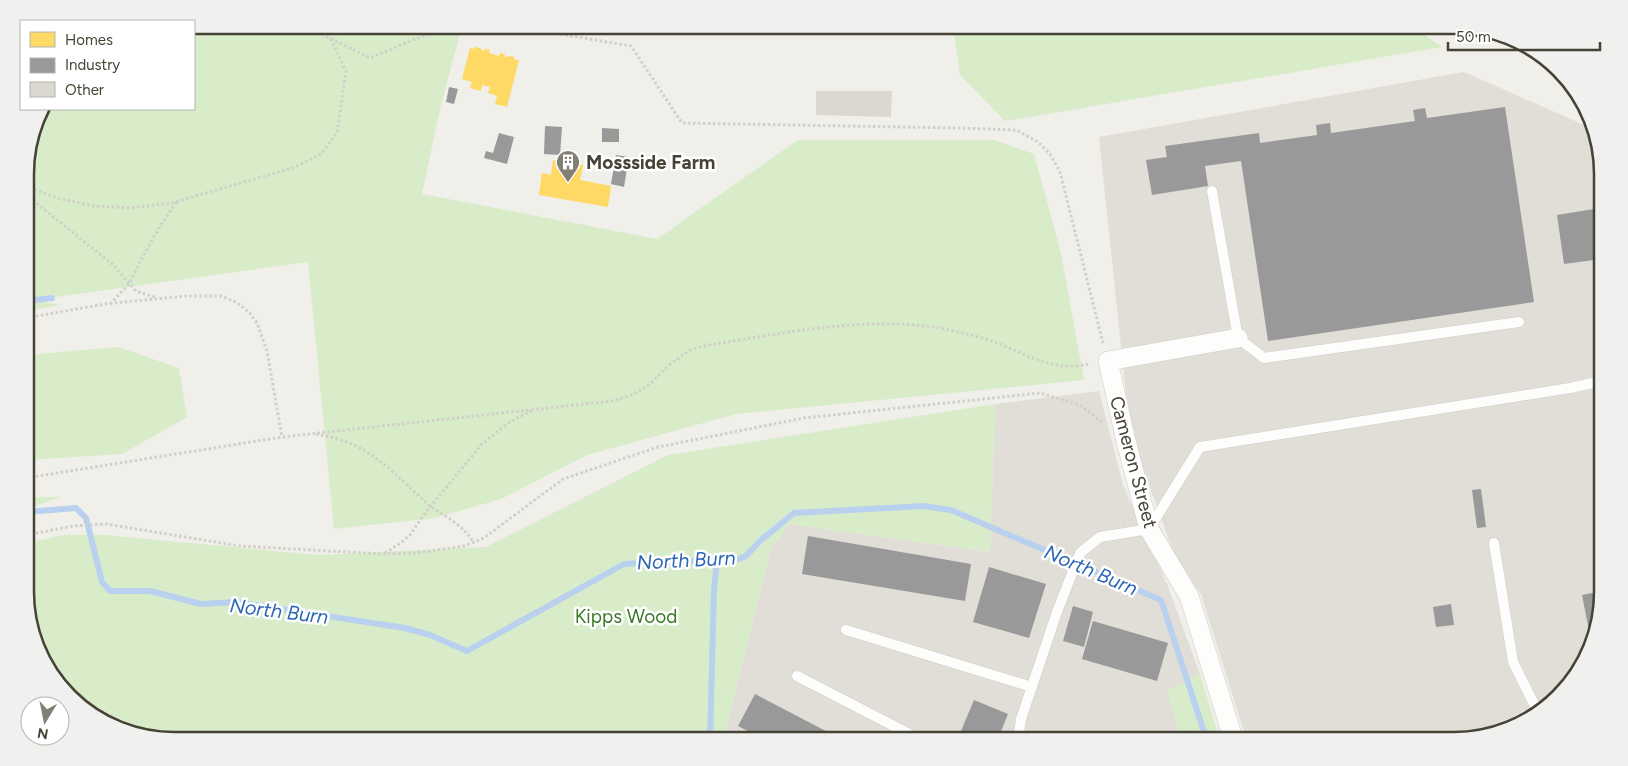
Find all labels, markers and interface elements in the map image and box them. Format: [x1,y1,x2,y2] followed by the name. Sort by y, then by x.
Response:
[20,20,195,110] legend
[1448,20,1600,52] scale bar
[1456,28,1491,46] text: 50 m
[65,31,113,49] text: Homes
[65,56,120,74] text: Industry
[65,81,104,99] text: Other
[555,149,581,183] building icon: Mossside Farm
[586,151,715,174] place label: Mossside Farm
[1105,394,1162,531] street label: Cameron Street
[1041,540,1141,600] water label: North Burn
[636,545,736,575] water label: North Burn
[228,593,330,629] water label: North Burn
[575,605,677,628] park label: Kipps Wood
[20,696,70,746] north arrow
[36,724,50,743] text: N

